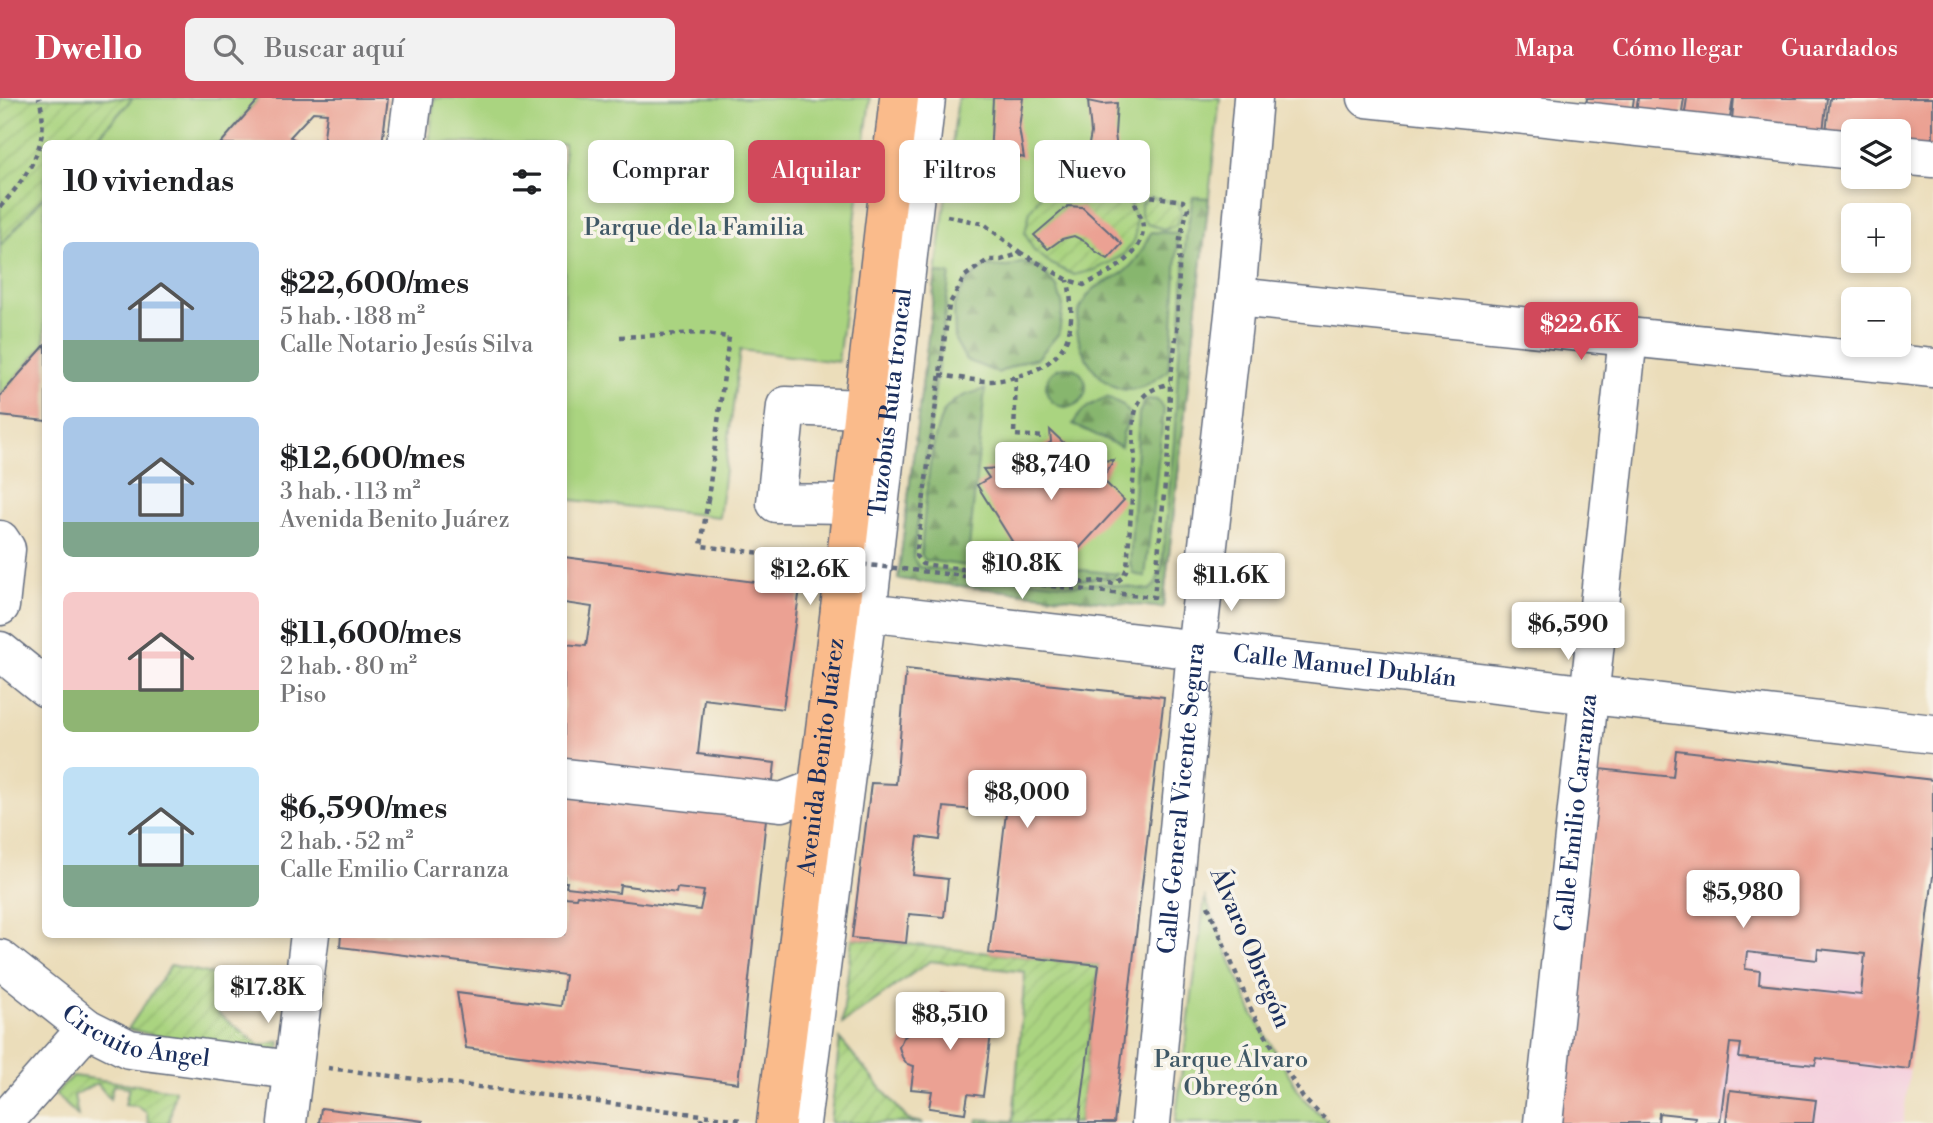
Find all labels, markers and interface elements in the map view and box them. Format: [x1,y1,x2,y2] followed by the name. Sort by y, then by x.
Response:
[185,18,675,81] search box
[35,29,143,70] text: Dwello
[209,30,247,68] icon: search
[265,33,405,65] text: Buscar aquí
[1515,34,1574,64] text: Mapa
[1612,34,1743,64] text: Cómo llegar
[1781,34,1898,64] text: Guardados
[1841,119,1911,357] map controls
[1841,119,1911,189] button: layers
[588,140,734,203] chip: Comprar
[748,140,885,203] chip: Alquilar
[899,140,1020,203] chip: Filtros
[1034,140,1150,203] chip: Nuevo
[63,163,234,201] text: 10 viviendas
[508,163,546,201] icon: filters
[1841,203,1911,273] button: +
[584,213,805,243] park label: Parque de la Familia
[280,265,469,303] text: $22,600/mes
[119,270,203,354] icon: home
[863,286,919,519] street label: Tuzobús Ruta troncal
[1841,287,1911,357] button: −
[1524,302,1638,362] pin: $22.6K
[280,303,425,331] text: 5 hab. · 188 m²
[1540,311,1622,339] text: $22.6K
[280,331,533,359] text: Calle Notario Jesús Silva
[280,440,465,478] text: $12,600/mes
[994,442,1108,502] pin: $8,740
[119,445,203,529] icon: home
[1011,451,1091,479] text: $8,740
[280,478,421,506] text: 3 hab. · 113 m²
[280,506,509,534] text: Avenida Benito Juárez
[965,542,1079,601] pin: $10.8K
[753,547,867,607] pin: $12.6K
[982,550,1062,578] text: $10.8K
[1174,554,1288,613] pin: $11.6K
[771,556,849,584] text: $12.6K
[1193,562,1269,590] text: $11.6K
[1511,602,1625,662] pin: $6,590
[1528,611,1608,639] text: $6,590
[280,615,462,653] text: $11,600/mes
[119,620,203,704] icon: home
[792,636,851,879] street label: Avenida Benito Juárez
[1231,639,1458,694] street label: Calle Manuel Dublán
[1152,640,1212,956] street label: Calle General Vicente Segura
[280,653,417,681] text: 2 hab. · 80 m²
[280,681,326,709] text: Piso
[1549,692,1604,933] street label: Calle Emilio Carranza
[970,770,1084,830] pin: $8,000
[984,779,1070,807] text: $8,000
[280,790,447,828] text: $6,590/mes
[119,795,203,879] icon: home
[280,828,414,856] text: 2 hab. · 52 m²
[280,856,509,884] text: Calle Emilio Carranza
[1202,862,1298,1033] street label: Álvaro Obregón
[1686,870,1800,930] pin: $5,980
[1703,879,1783,907] text: $5,980
[211,965,325,1025] pin: $17.8K
[230,974,306,1002] text: $17.8K
[893,992,1007,1052] pin: $8,510
[55,999,212,1074] street label: Circuito Ángel
[912,1001,988,1029] text: $8,510
[1154,1044,1308,1103] park label: Parque Álvaro Obregón

